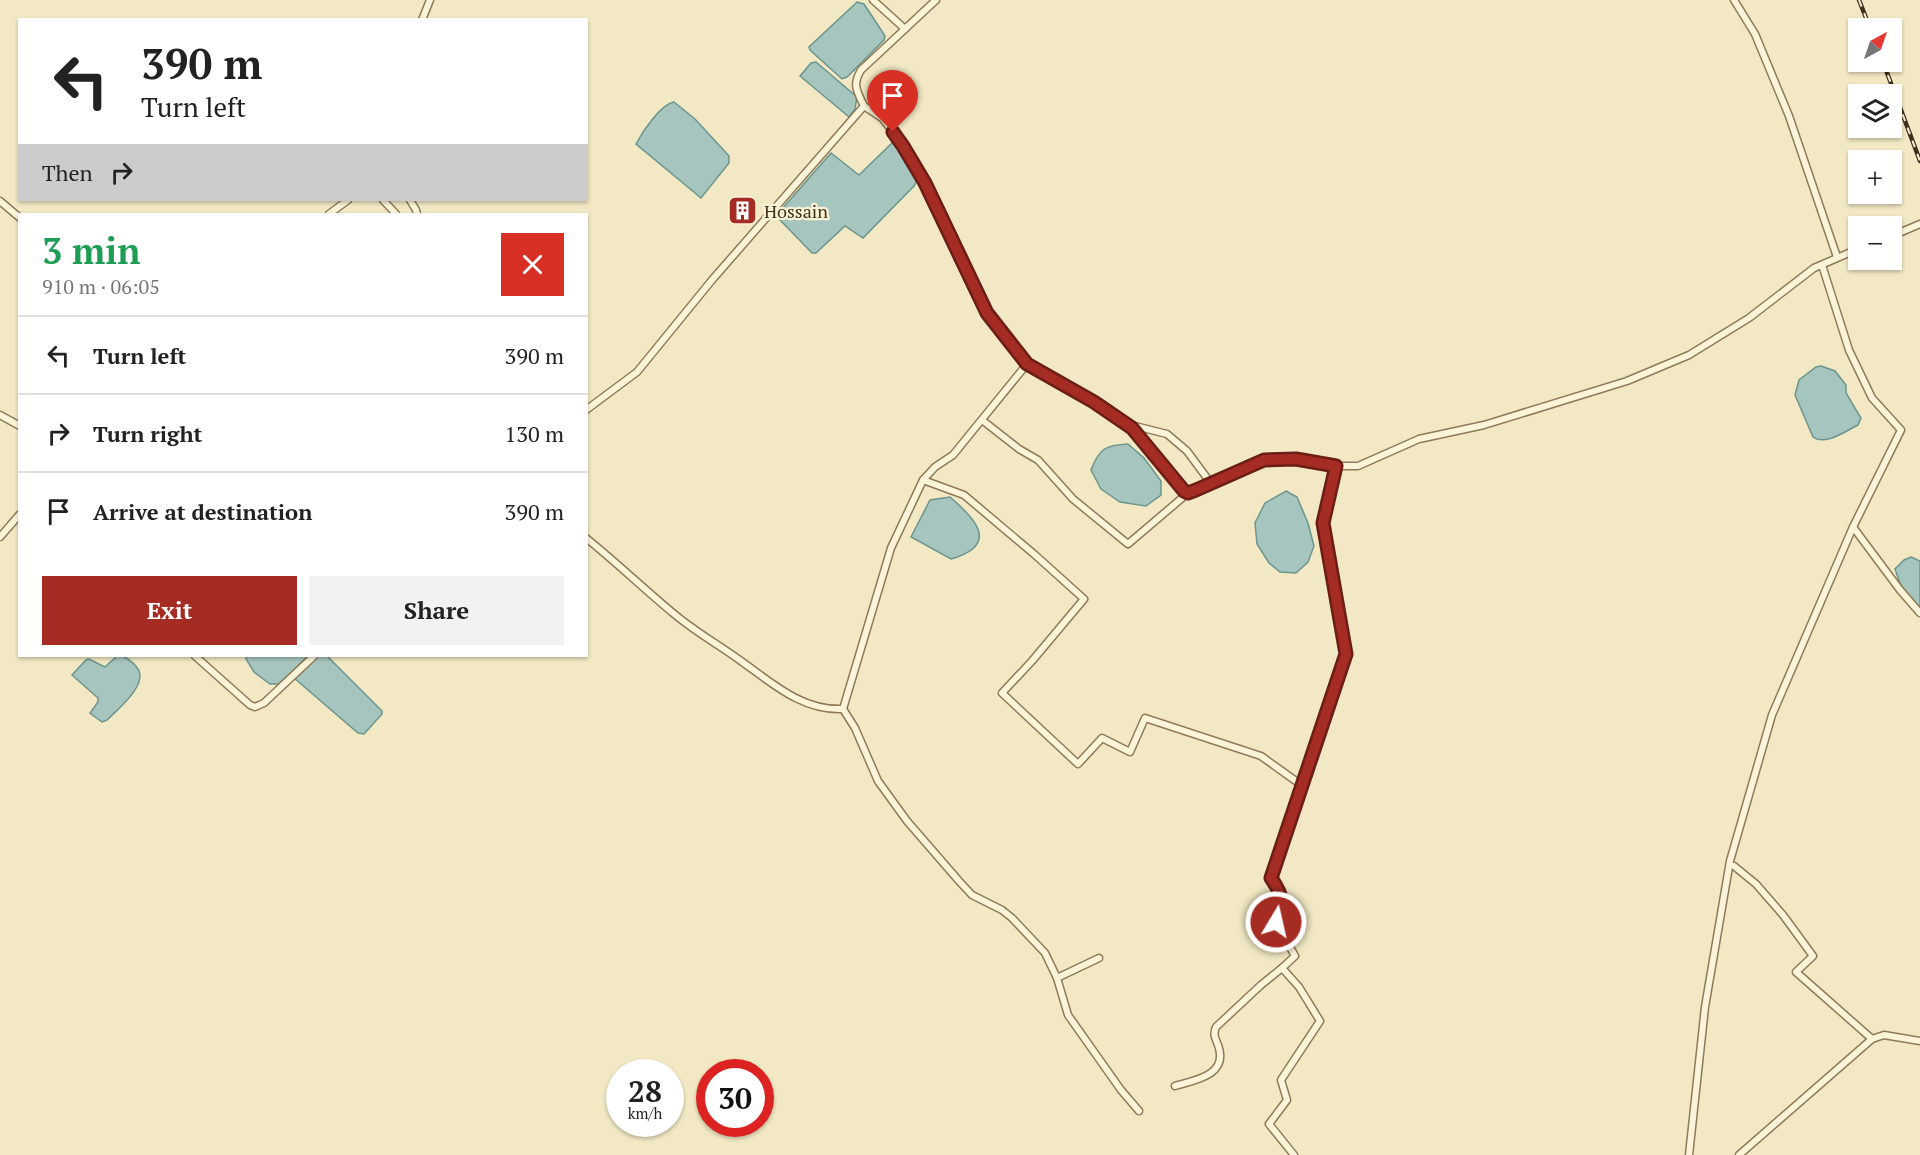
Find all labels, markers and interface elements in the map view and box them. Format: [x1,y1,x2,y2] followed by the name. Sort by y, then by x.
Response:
[1848,18,1902,72] north arrow
[1848,18,1902,270] map controls
[141,35,262,91] text: 390 m
[42,42,120,120] icon: left
[867,70,918,132] pin
[876,79,909,112] icon: arrive
[1848,84,1902,138] button: layers
[141,89,246,125] text: Turn left
[1848,150,1902,204] button: +
[105,156,138,189] icon: right
[42,158,93,187] text: Then
[727,195,759,227] building icon: Hossain
[764,199,828,223] place label: Hossain
[1848,216,1902,270] button: −
[42,227,140,274] text: 3 min
[501,233,564,296] button: close
[42,273,160,300] text: 910 m · 06:05
[42,339,75,372] icon: left
[93,341,186,370] text: Turn left
[504,341,564,370] text: 390 m
[42,417,75,450] icon: right
[93,419,202,448] text: Turn right
[504,419,564,448] text: 130 m
[42,495,75,528] icon: arrive
[93,497,312,526] text: Arrive at destination
[504,497,564,526] text: 390 m
[42,576,297,645] button: Exit
[309,576,564,645] button: Share
[1244,890,1308,954] position arrow
[696,1059,774,1137] speed limit sign: 30
[628,1071,662,1111] text: 28
[628,1103,662,1123] text: km/h

